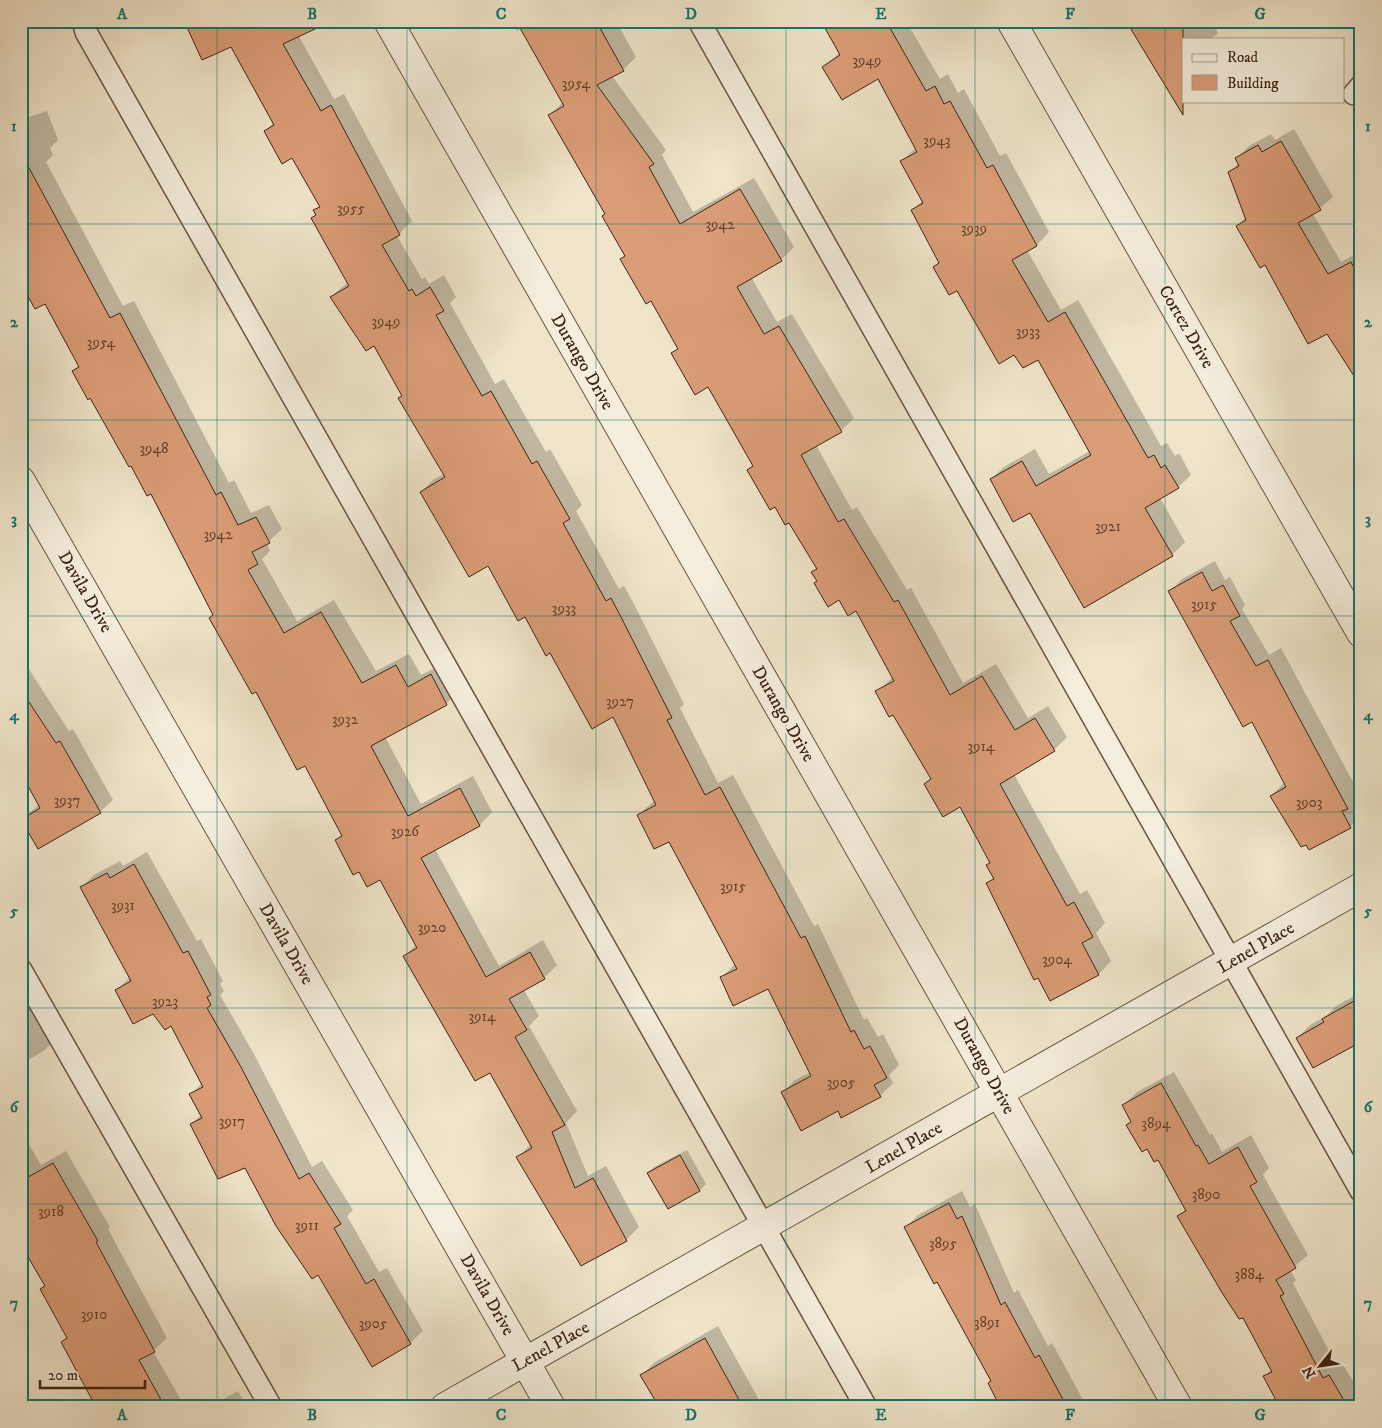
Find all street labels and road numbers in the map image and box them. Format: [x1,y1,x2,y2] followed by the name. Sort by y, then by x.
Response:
[1153,282,1219,372] street label: Cortez Drive
[546,310,618,414] street label: Durango Drive
[53,547,117,637] street label: Davila Drive
[747,662,819,766] street label: Durango Drive
[254,899,318,989] street label: Davila Drive
[1214,917,1298,979] street label: Lenel Place
[948,1014,1020,1118] street label: Durango Drive
[862,1117,946,1179] street label: Lenel Place
[455,1250,519,1340] street label: Davila Drive
[508,1317,594,1377] street label: Lenel Place

